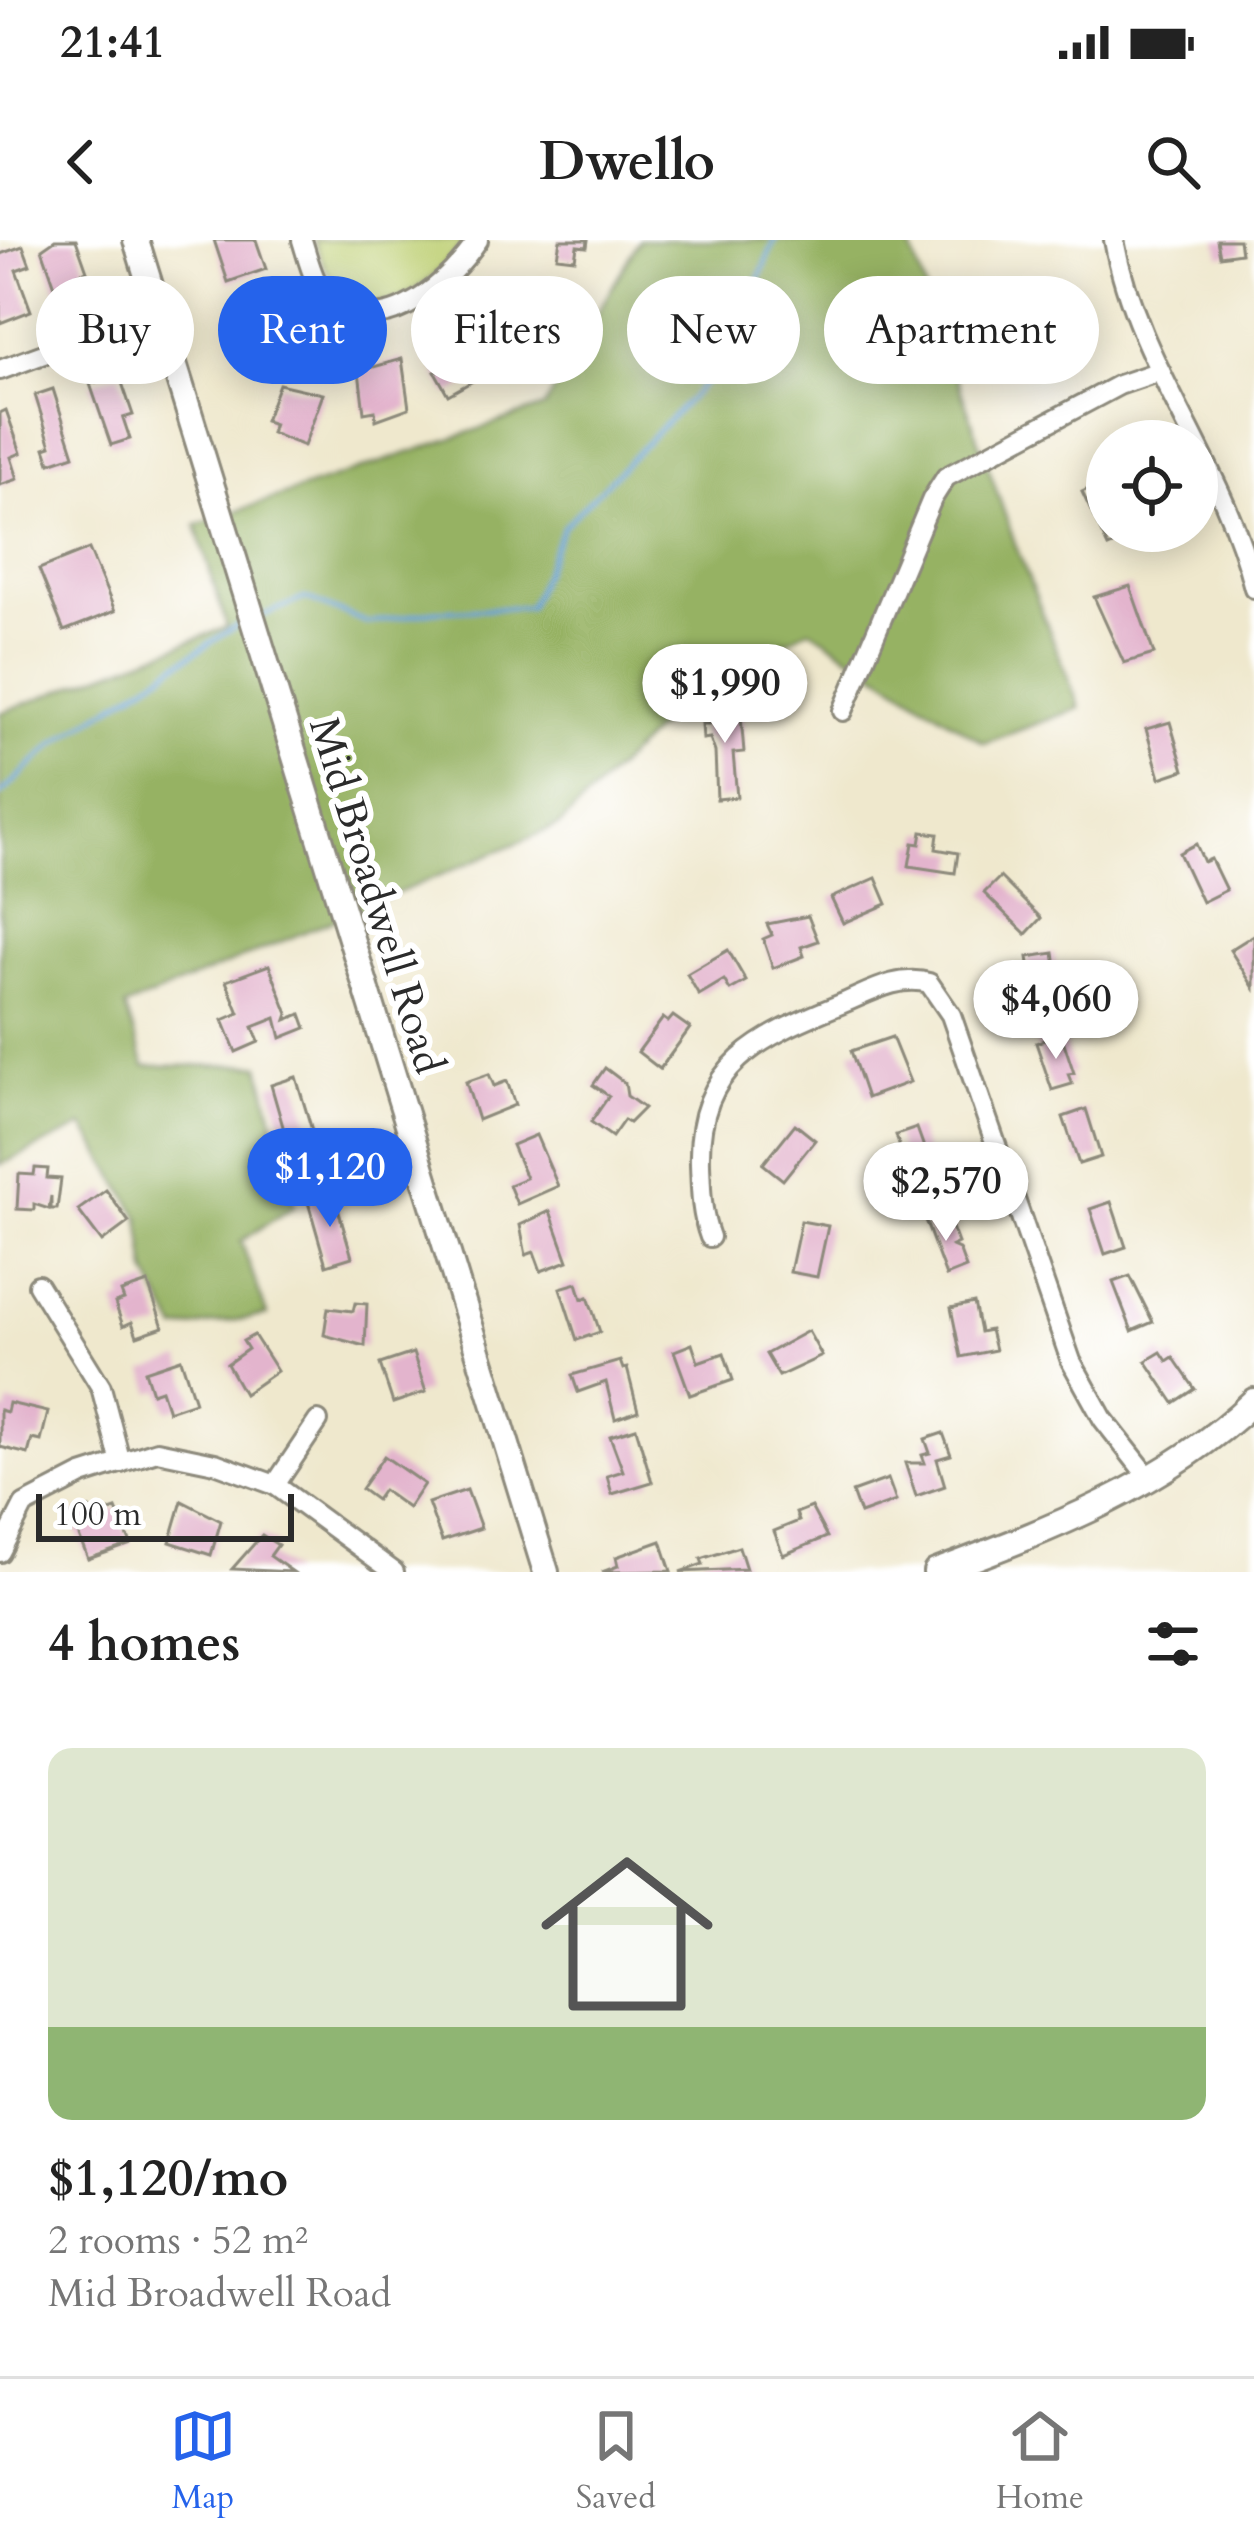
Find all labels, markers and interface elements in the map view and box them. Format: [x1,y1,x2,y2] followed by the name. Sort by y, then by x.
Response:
[60,12,165,73] text: 21:41
[539,126,715,199] text: Dwello
[48,129,114,195] icon: back
[1140,129,1206,195] icon: search
[36,276,194,384] chip: Buy
[218,276,387,384] chip: Rent
[411,276,603,384] chip: Filters
[627,276,800,384] chip: New
[824,276,1099,384] chip: Apartment
[1086,420,1218,552] map controls
[1086,420,1218,552] button: locate
[627,644,823,746] pin: $1,990
[669,656,781,709] text: $1,990
[295,710,458,1081] street label: Mid Broadwell Road
[958,960,1154,1062] pin: $4,060
[1000,972,1112,1025] text: $4,060
[232,1128,428,1230] pin: $1,120
[274,1140,386,1193] text: $1,120
[848,1142,1044,1244] pin: $2,570
[890,1154,1002,1207] text: $2,570
[36,1488,294,1541] scale bar
[54,1492,141,1537] text: 100 m
[48,1609,240,1679] text: 4 homes
[1140,1611,1206,1677] icon: filters
[519,1826,735,2042] icon: home
[48,2144,288,2214] text: $1,120/mo
[48,2214,308,2267] text: 2 rooms · 52 m²
[48,2267,391,2320] text: Mid Broadwell Road
[170,2403,236,2520] tab: Map
[576,2403,656,2520] tab: Saved
[996,2403,1084,2520] tab: Home

